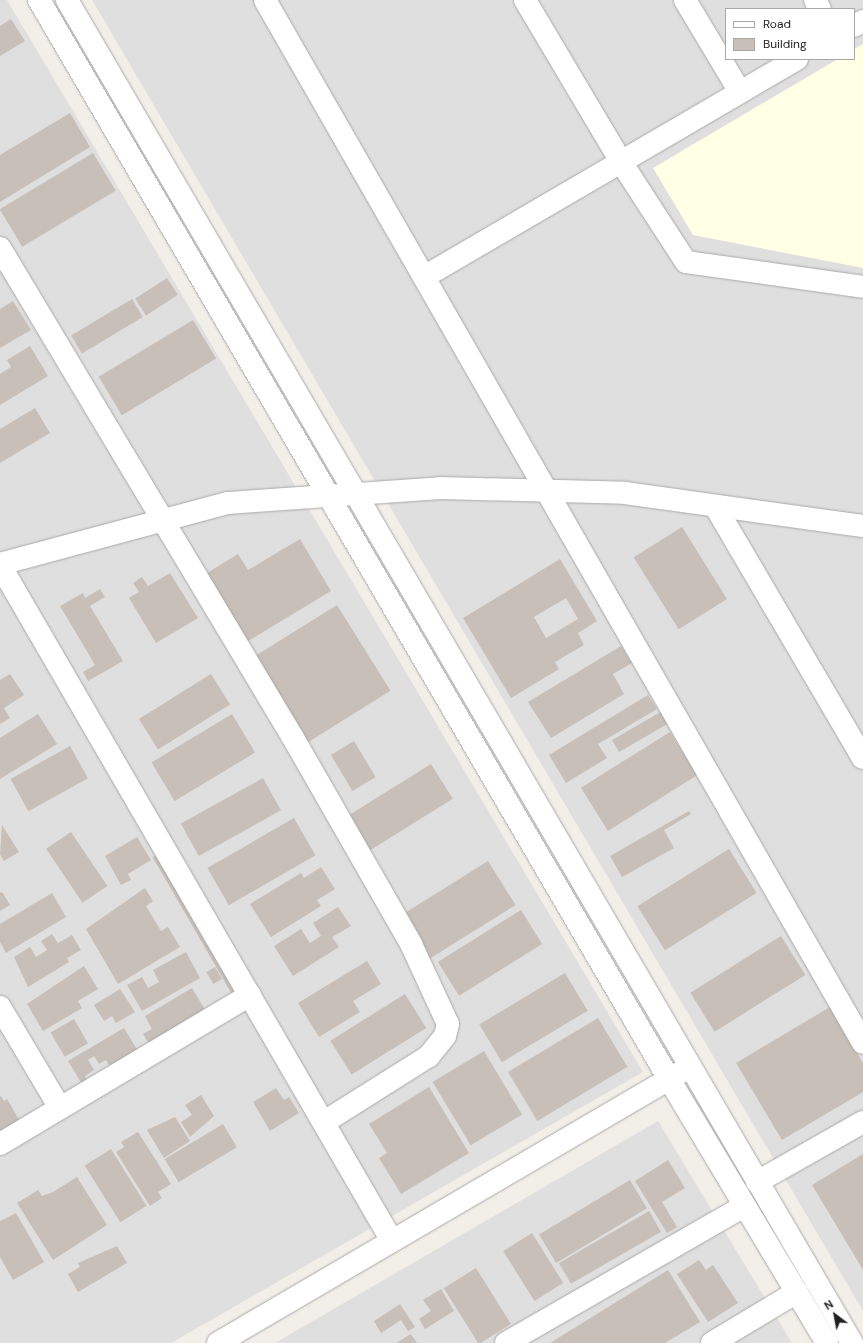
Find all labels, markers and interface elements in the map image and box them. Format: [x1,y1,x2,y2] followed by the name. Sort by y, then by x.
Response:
[725,8,855,60] legend
[763,16,791,32] text: Road
[763,36,807,52] text: Building
[815,1295,855,1335] north arrow
[822,1297,836,1313] text: N

